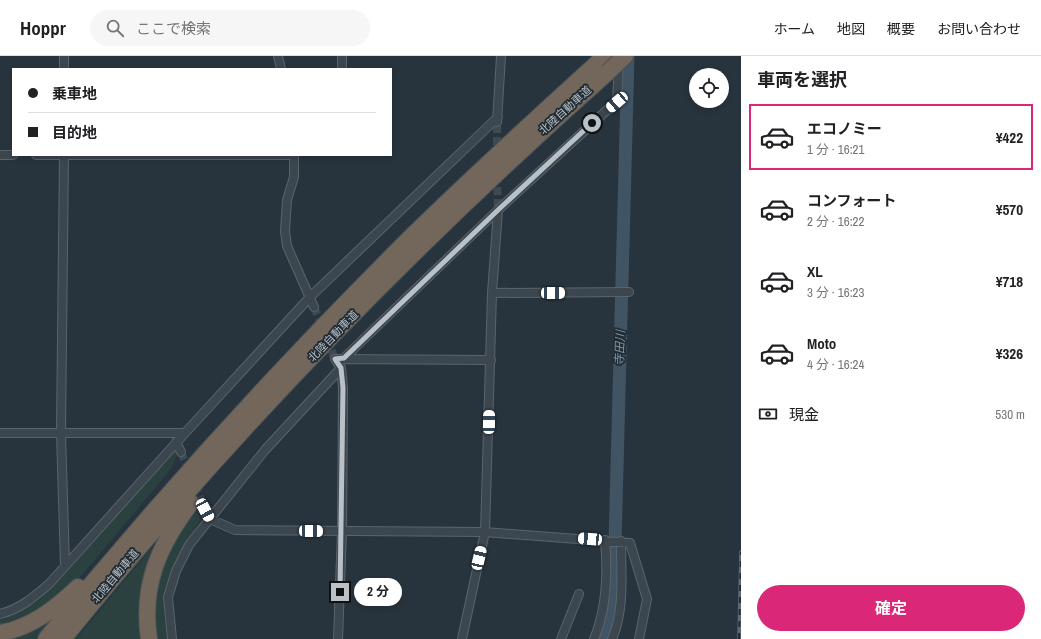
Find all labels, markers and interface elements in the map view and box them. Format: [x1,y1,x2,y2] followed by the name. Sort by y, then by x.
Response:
[90,10,370,46] search box
[20,15,66,41] text: Hoppr
[104,17,126,39] icon: search
[136,18,211,39] text: ここで検索
[773,20,815,38] text: ホーム
[837,20,865,38] text: 地図
[887,20,915,38] text: 概要
[937,20,1021,38] text: お問い合わせ
[757,67,847,92] text: 車両を選択
[689,68,729,108] map controls
[689,68,729,108] button: locate
[52,83,97,104] text: 乗車地
[536,83,594,137] street label: 北陸自動車道
[604,90,630,114] car
[583,114,601,132] route start
[807,118,882,139] text: エコノミー
[759,119,795,155] icon: car
[52,122,97,143] text: 目的地
[996,127,1023,148] text: ¥422
[807,141,864,158] text: 1 分 · 16:21
[807,190,897,211] text: コンフォート
[759,191,795,227] icon: car
[996,199,1023,220] text: ¥570
[807,213,864,230] text: 2 分 · 16:22
[807,261,823,282] text: XL
[759,263,795,299] icon: car
[996,271,1023,292] text: ¥718
[807,284,864,301] text: 3 分 · 16:23
[541,287,565,299] car
[305,307,361,365] street label: 北陸自動車道
[611,328,629,366] water label: 寺田川
[807,333,836,354] text: Moto
[759,335,795,371] icon: car
[996,343,1023,364] text: ¥326
[807,356,864,373] text: 4 分 · 16:24
[757,403,779,425] icon: cash
[789,404,819,425] text: 現金
[995,406,1025,423] text: 530 m
[483,410,495,434] car
[194,497,216,523] car
[299,525,323,537] car
[578,532,602,546] car
[470,545,488,571] car
[88,546,142,606] street label: 北陸自動車道
[354,578,402,606] callout: 2 分
[331,583,349,601] route end
[367,583,389,600] text: 2 分
[757,585,1025,631] button: 確定

